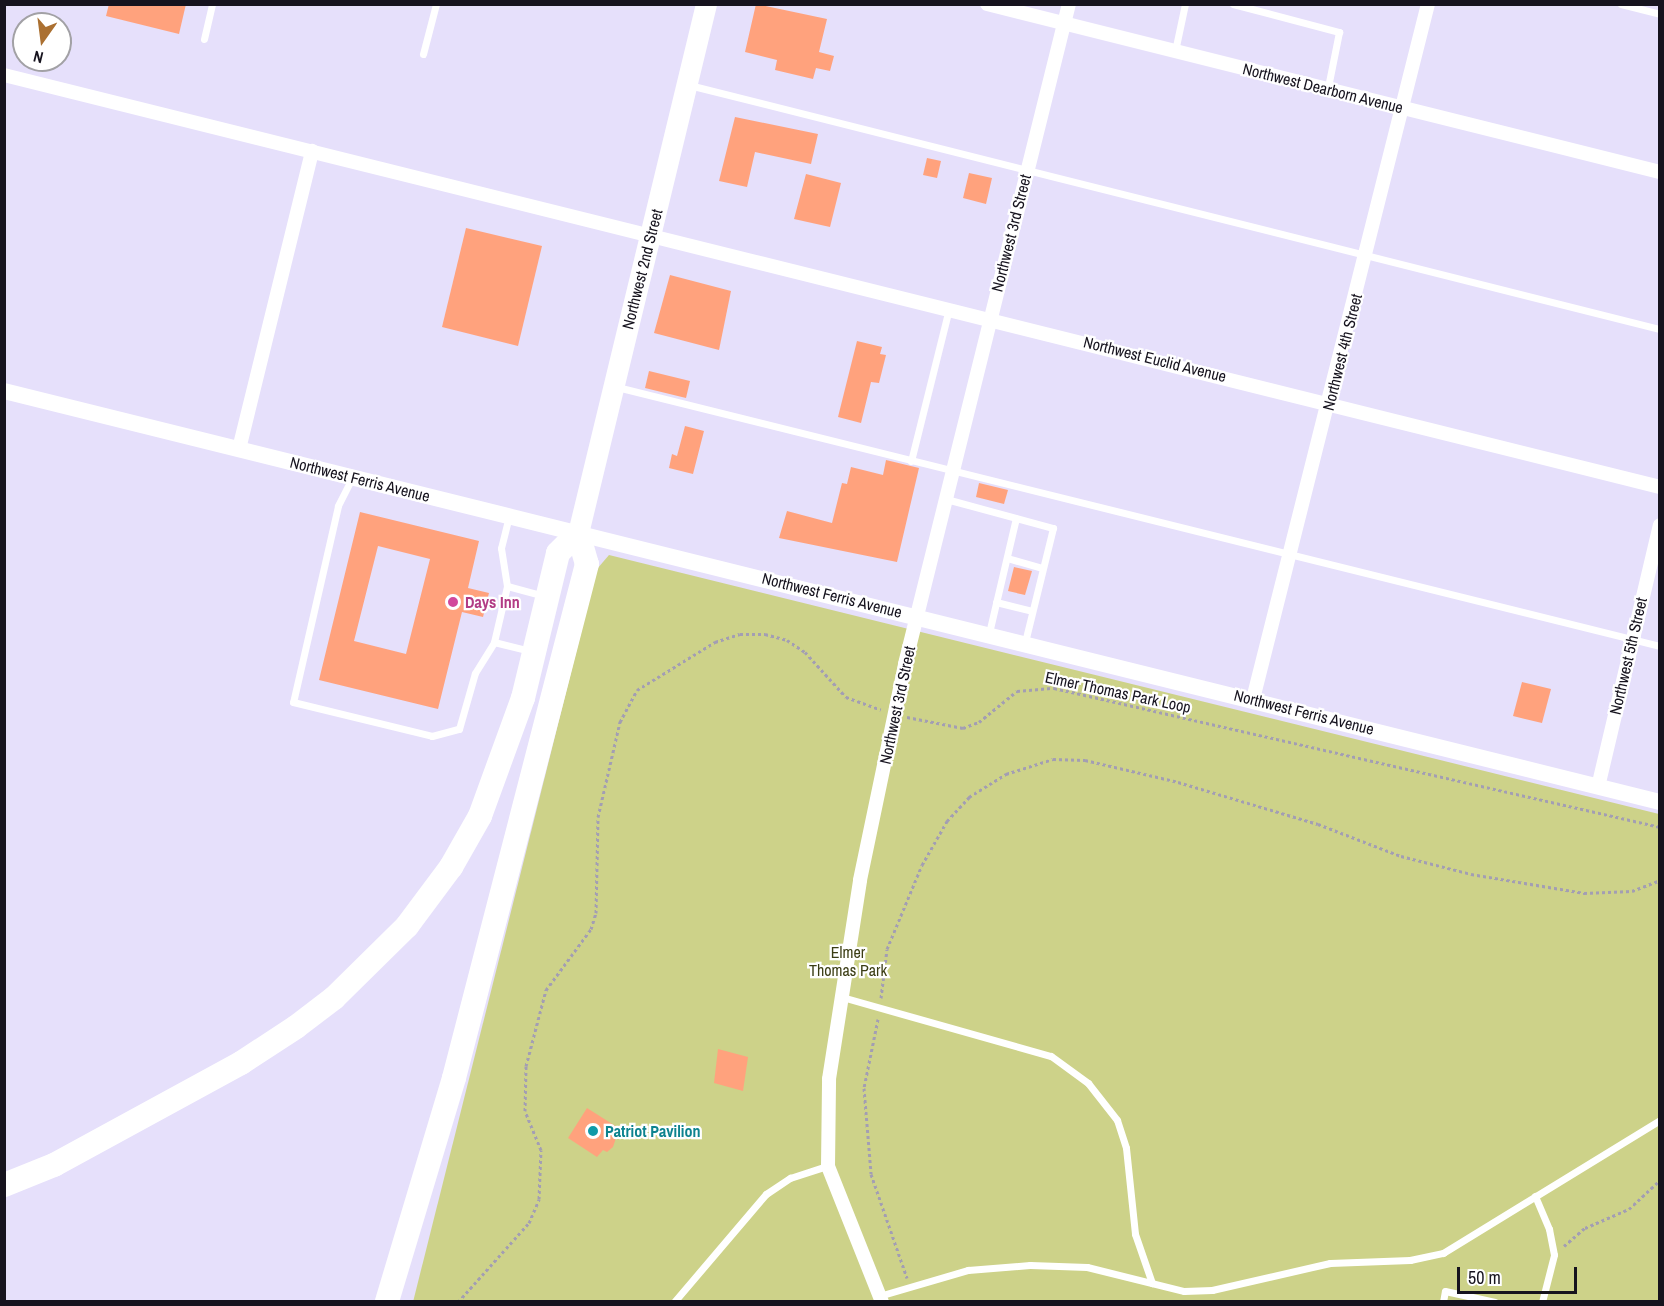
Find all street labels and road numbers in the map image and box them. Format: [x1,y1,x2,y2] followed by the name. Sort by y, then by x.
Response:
[1240,59,1406,117] street label: Northwest Dearborn Avenue
[987,172,1035,294] street label: Northwest 3rd Street
[618,207,666,331] street label: Northwest 2nd Street
[1318,292,1366,412] street label: Northwest 4th Street
[1081,332,1229,386] street label: Northwest Euclid Avenue
[288,452,432,506] street label: Northwest Ferris Avenue
[760,568,904,622] street label: Northwest Ferris Avenue
[1605,596,1651,716] street label: Northwest 5th Street
[875,644,919,766] street label: Northwest 3rd Street
[1043,667,1193,717] street label: Elmer Thomas Park Loop
[1232,685,1376,739] street label: Northwest Ferris Avenue

